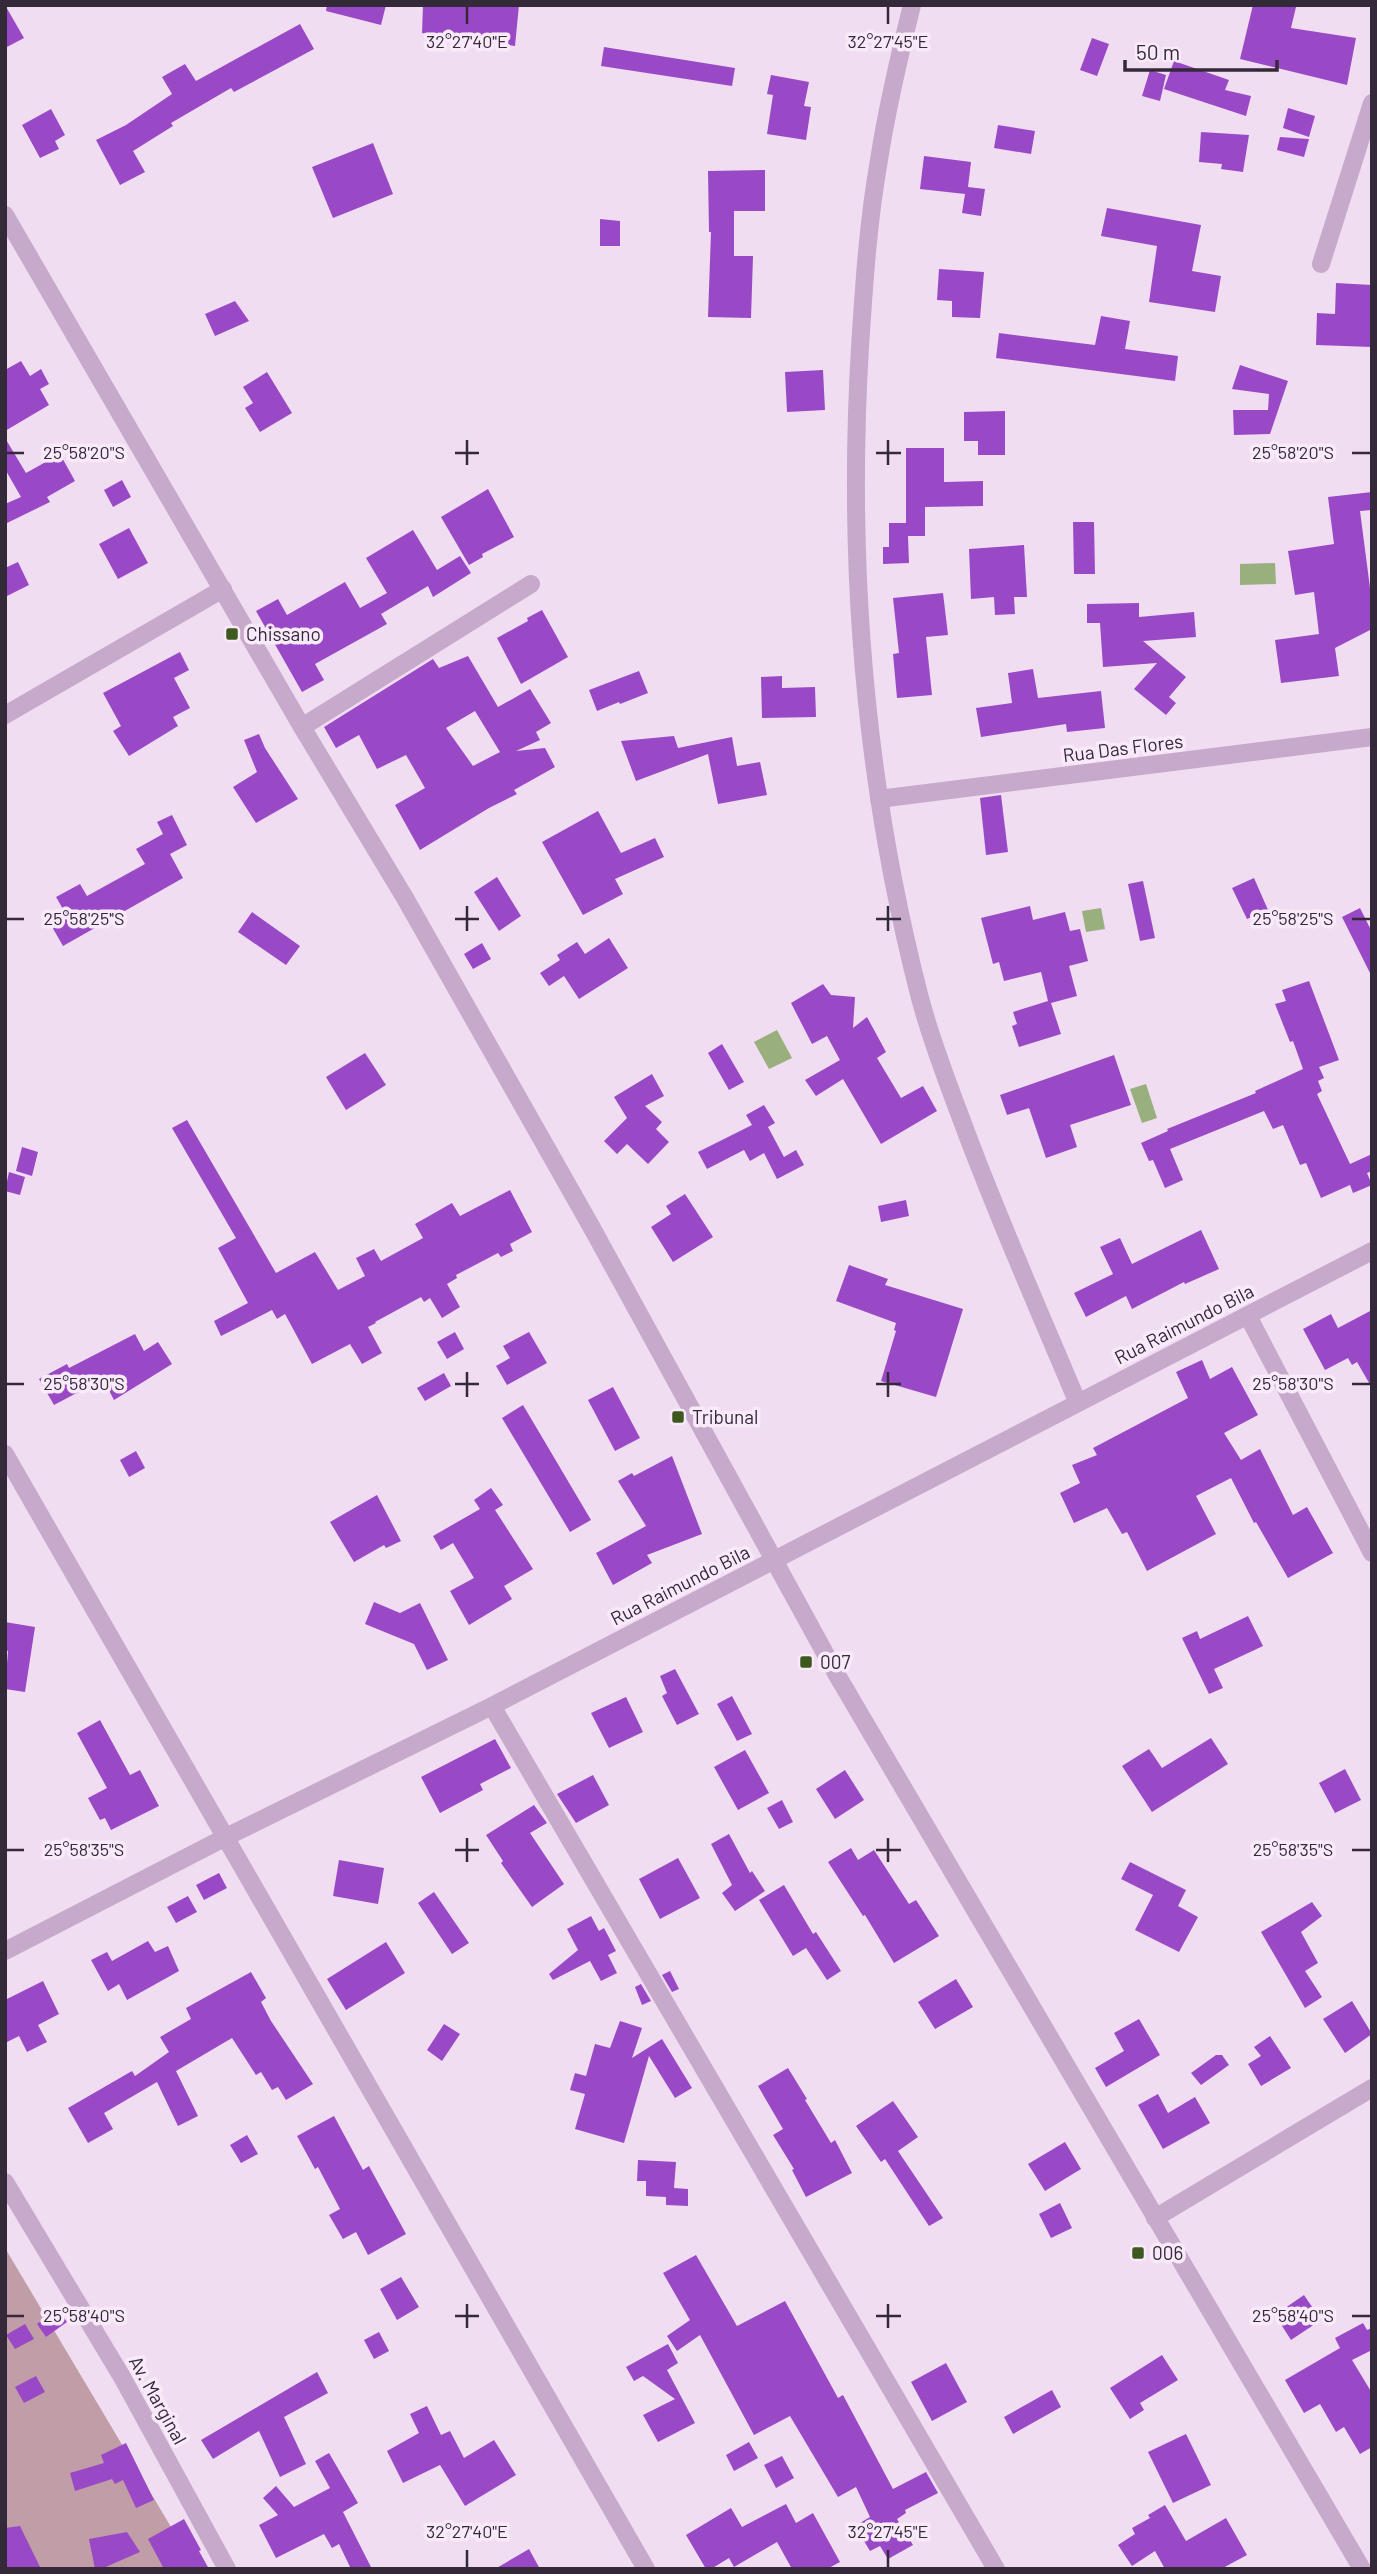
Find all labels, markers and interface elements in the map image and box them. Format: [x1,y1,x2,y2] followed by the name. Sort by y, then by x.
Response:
[1125,28,1277,72] scale bar
[426,30,508,52] text: 32°27'40"E
[848,30,928,52] text: 32°27'45"E
[1136,39,1180,64] text: 50 m
[43,441,125,463] text: 25°58'20"S
[1252,441,1334,463] text: 25°58'20"S
[246,622,321,645] place label: Chissano
[224,626,240,642] marker: Chissano
[1061,729,1184,766] street label: Rua Das Flores
[44,907,124,929] text: 25°58'25"S
[1253,907,1333,929] text: 25°58'25"S
[1110,1279,1257,1369] street label: Rua Raimundo Bila
[43,1372,125,1394] text: 25°58'30"S
[1252,1372,1334,1394] text: 25°58'30"S
[692,1405,758,1428] place label: Tribunal
[670,1409,686,1425] marker: Tribunal
[606,1540,753,1630] street label: Rua Raimundo Bila
[820,1650,850,1673] place label: 007
[798,1654,814,1670] marker: 007
[44,1838,124,1860] text: 25°58'35"S
[1253,1838,1333,1860] text: 25°58'35"S
[1152,2241,1183,2264] place label: 006
[1130,2245,1146,2261] marker: 006
[43,2304,125,2326] text: 25°58'40"S
[1252,2304,1334,2326] text: 25°58'40"S
[125,2352,192,2448] street label: Av. Marginal
[426,2520,508,2542] text: 32°27'40"E
[848,2520,928,2542] text: 32°27'45"E

